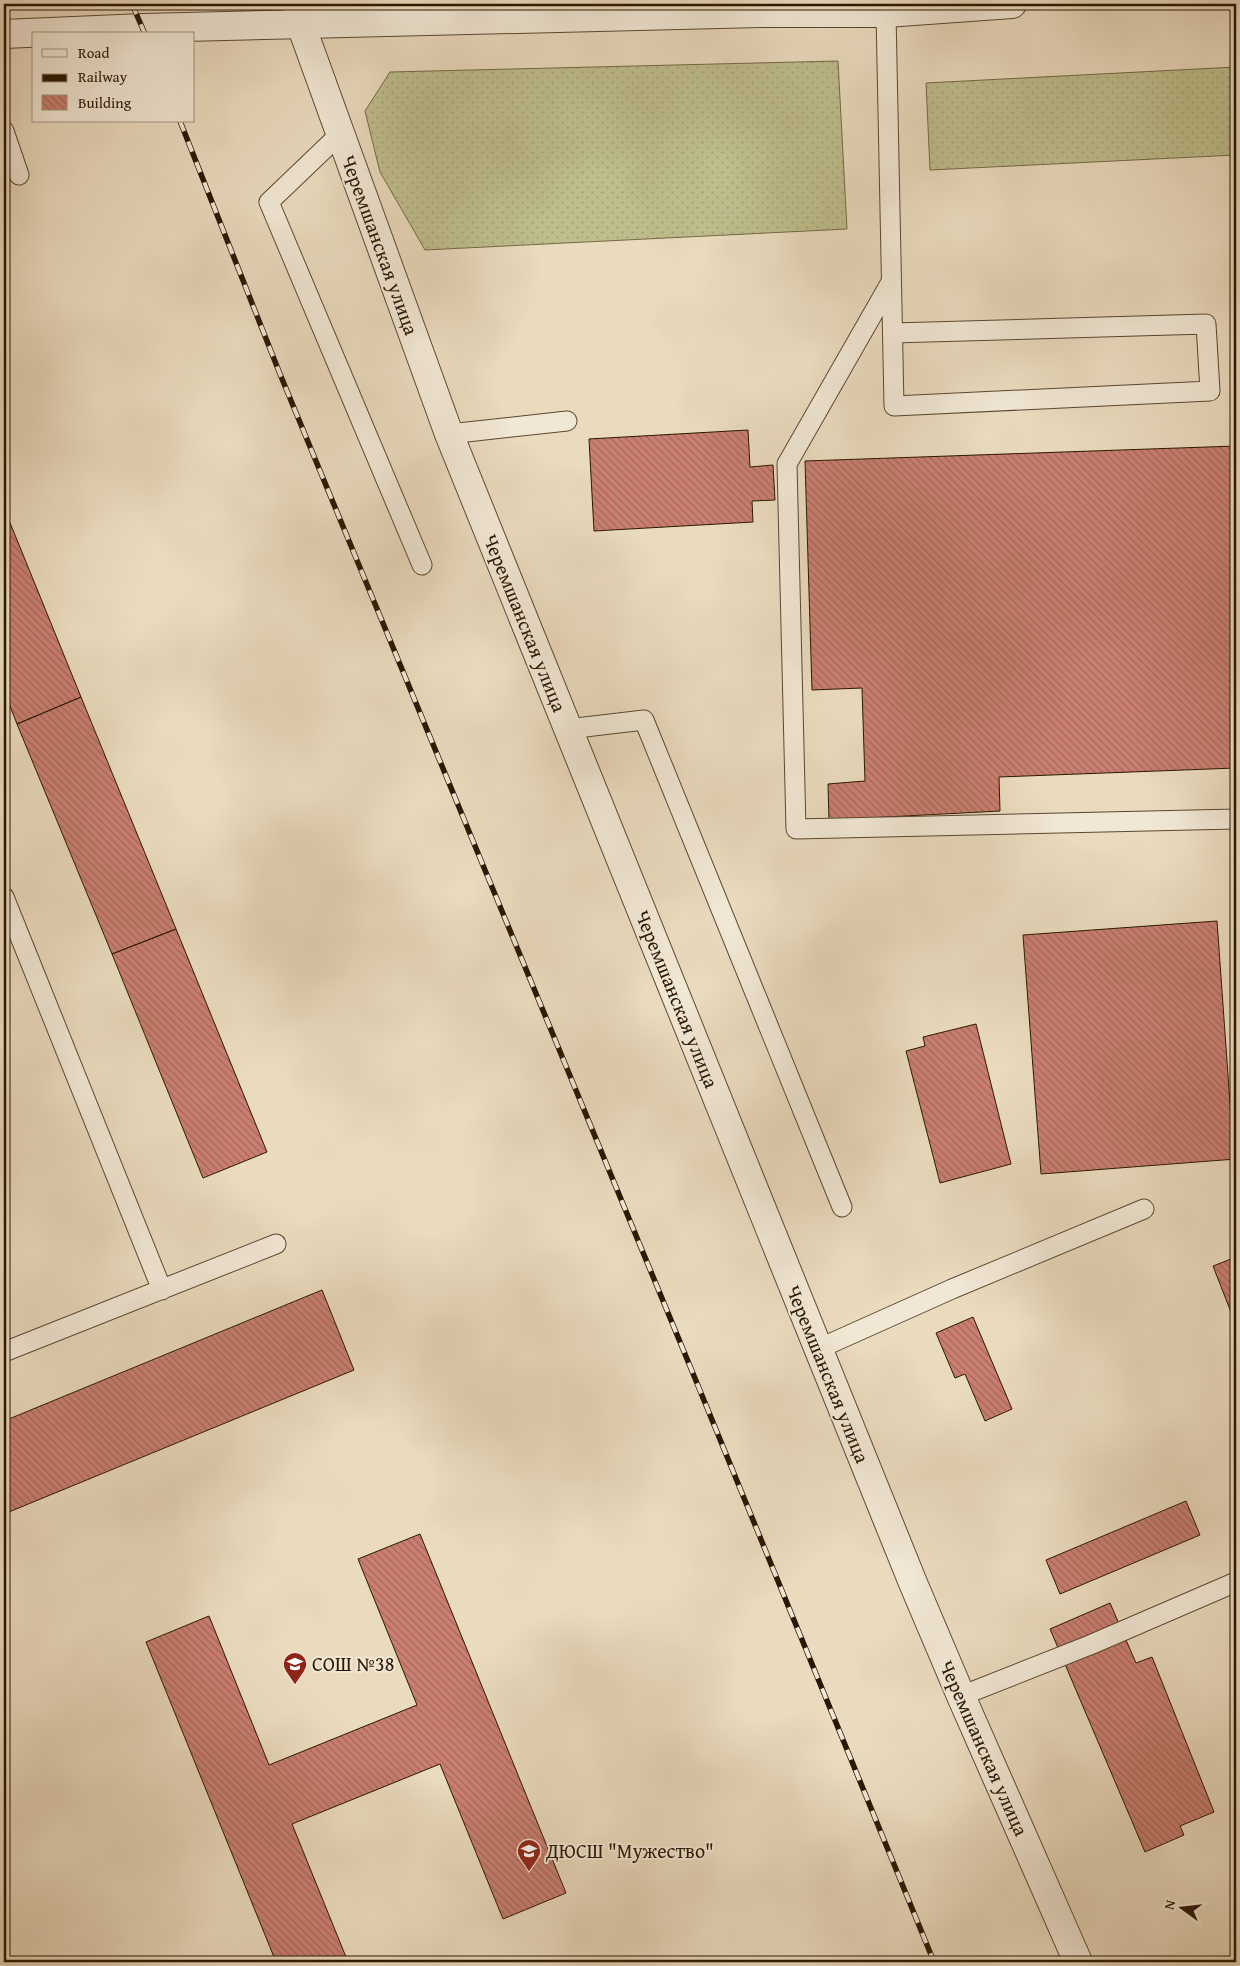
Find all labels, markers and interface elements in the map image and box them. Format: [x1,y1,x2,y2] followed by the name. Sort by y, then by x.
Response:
[32,32,195,122] legend
[78,42,109,63] text: Road
[78,66,128,87] text: Railway
[78,92,132,113] text: Building
[334,151,427,339] street label: Черемшанская улица
[476,529,575,717] street label: Черемшанская улица
[628,905,727,1093] street label: Черемшанская улица
[779,1280,878,1468] street label: Черемшанская улица
[312,1649,394,1678] place label: СОШ №38
[282,1651,308,1685] school or university icon: СОШ №38
[933,1655,1036,1841] street label: Черемшанская улица
[545,1836,714,1865] place label: ДЮСШ "Мужество"
[516,1838,542,1872] school or university icon: ДЮСШ "Мужество"
[1158,1884,1208,1934] north arrow
[1159,1897,1180,1912] text: N

